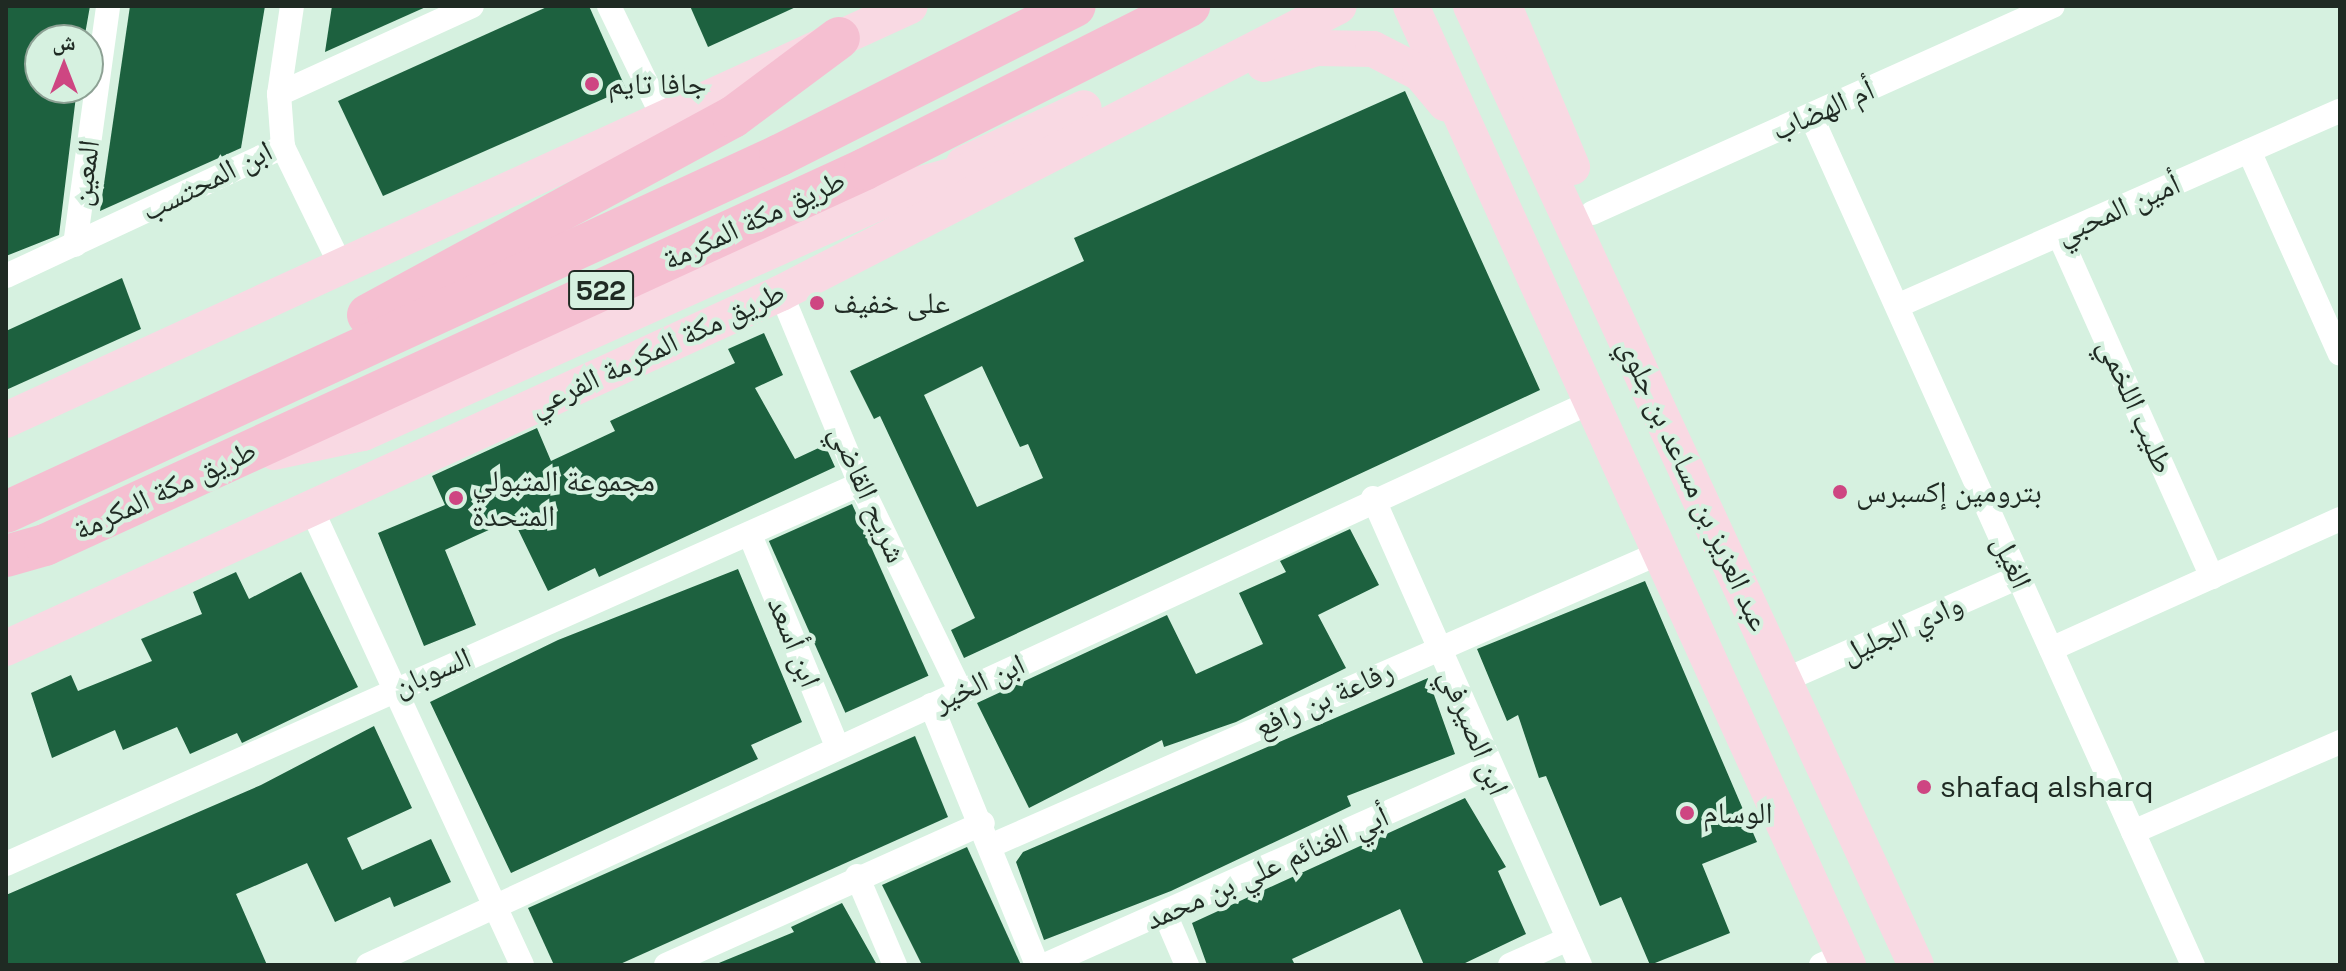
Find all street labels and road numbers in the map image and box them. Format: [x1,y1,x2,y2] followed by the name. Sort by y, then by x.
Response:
[1766,71,1880,149] street label: أم الهضاب
[136,133,278,229] street label: ابن المحتسب
[63,137,107,209] street label: المعين
[657,162,851,278] street label: طريق مكة المكرمة
[2050,166,2186,252] street label: أمين المحبي
[567,266,635,314] road number: 522
[524,274,790,424] street label: طريق مكة المكرمة الفرعي
[1610,333,1778,637] street label: عبد العزيز بن مساعد بن جلوي
[2090,333,2182,479] street label: طليب اللخمي
[822,420,914,568] street label: شريح القاضي
[68,432,262,548] street label: طريق مكة المكرمة
[1984,530,2040,594] street label: الغيل
[1836,586,1968,672] street label: وادي الجليل
[760,592,828,692] street label: ابن أسعد
[388,640,476,704] street label: السوبان
[927,646,1031,720] street label: ابن الخير
[1249,653,1399,745] street label: رفاعة بن رافع
[1431,663,1517,801] street label: ابن الصيرفي
[1140,798,1394,938] street label: أبي الغنائم علي بن محمد

